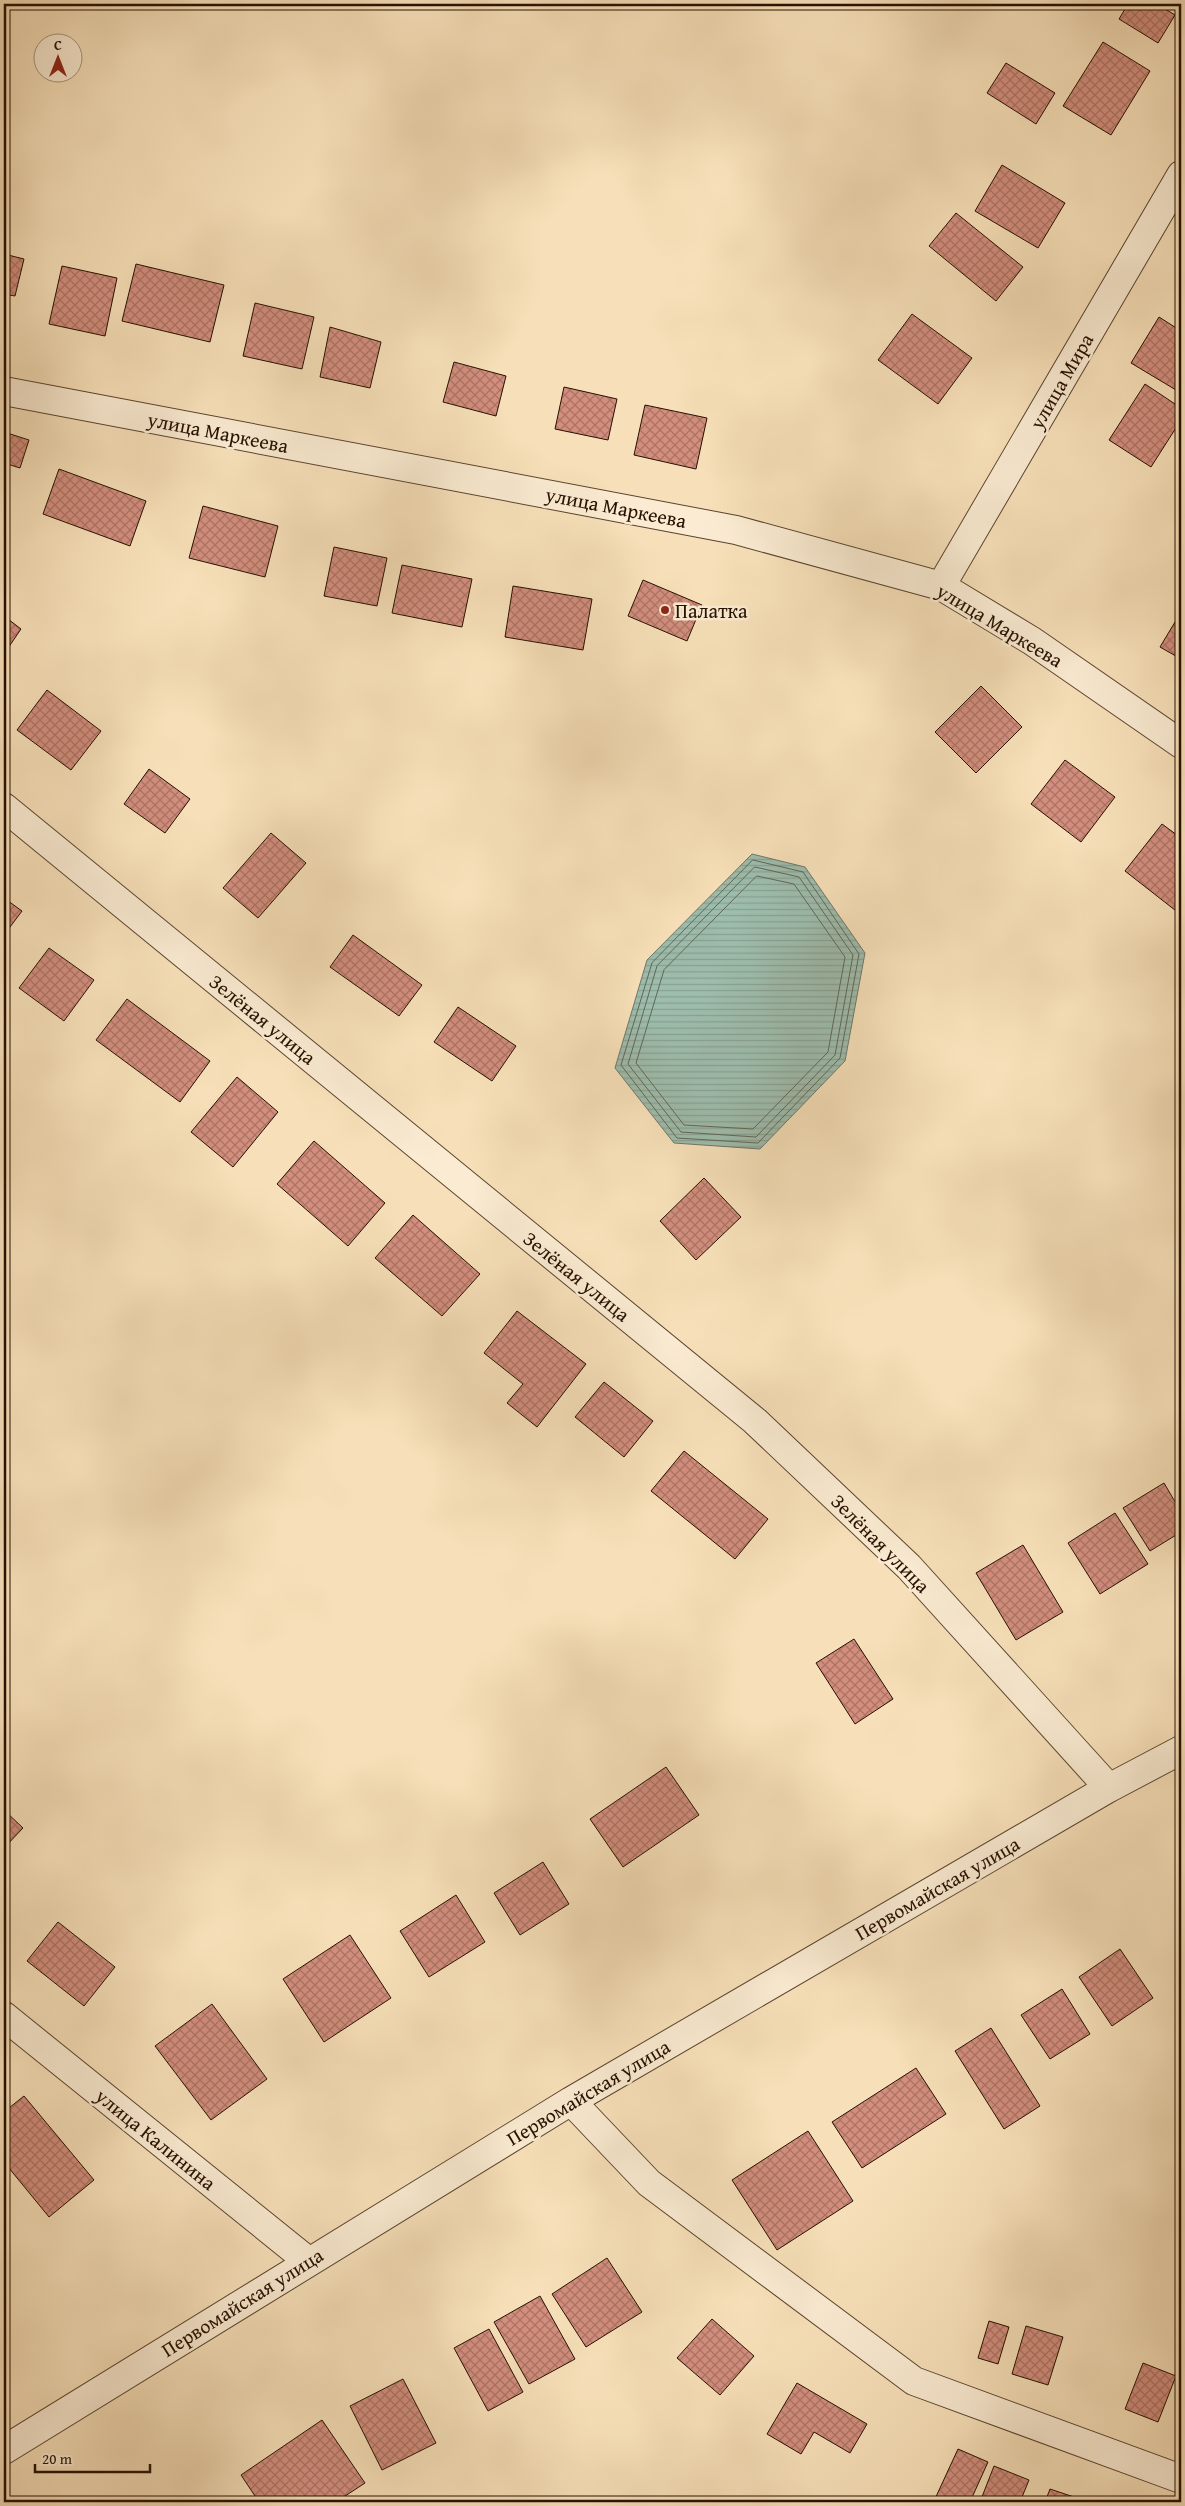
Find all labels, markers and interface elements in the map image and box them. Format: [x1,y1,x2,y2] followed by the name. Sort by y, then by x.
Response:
[32,32,82,82] north arrow
[54,35,62,55] text: С
[1021,327,1100,435] street label: улица Мира
[144,404,291,460] street label: улица Маркеева
[542,479,689,535] street label: улица Маркеева
[930,575,1069,674] street label: улица Маркеева
[675,596,748,625] place label: Палатка
[659,604,671,616] marker: Палатка
[203,967,323,1071] street label: Зелёная улица
[517,1224,637,1328] street label: Зелёная улица
[825,1487,937,1599] street label: Зелёная улица
[849,1829,1025,1947] street label: Первомайская улица
[501,2031,676,2152] street label: Первомайская улица
[89,2081,223,2197] street label: улица Калинина
[155,2240,329,2364] street label: Первомайская улица
[35,2441,150,2473] scale bar
[42,2448,73,2469] text: 20 m

